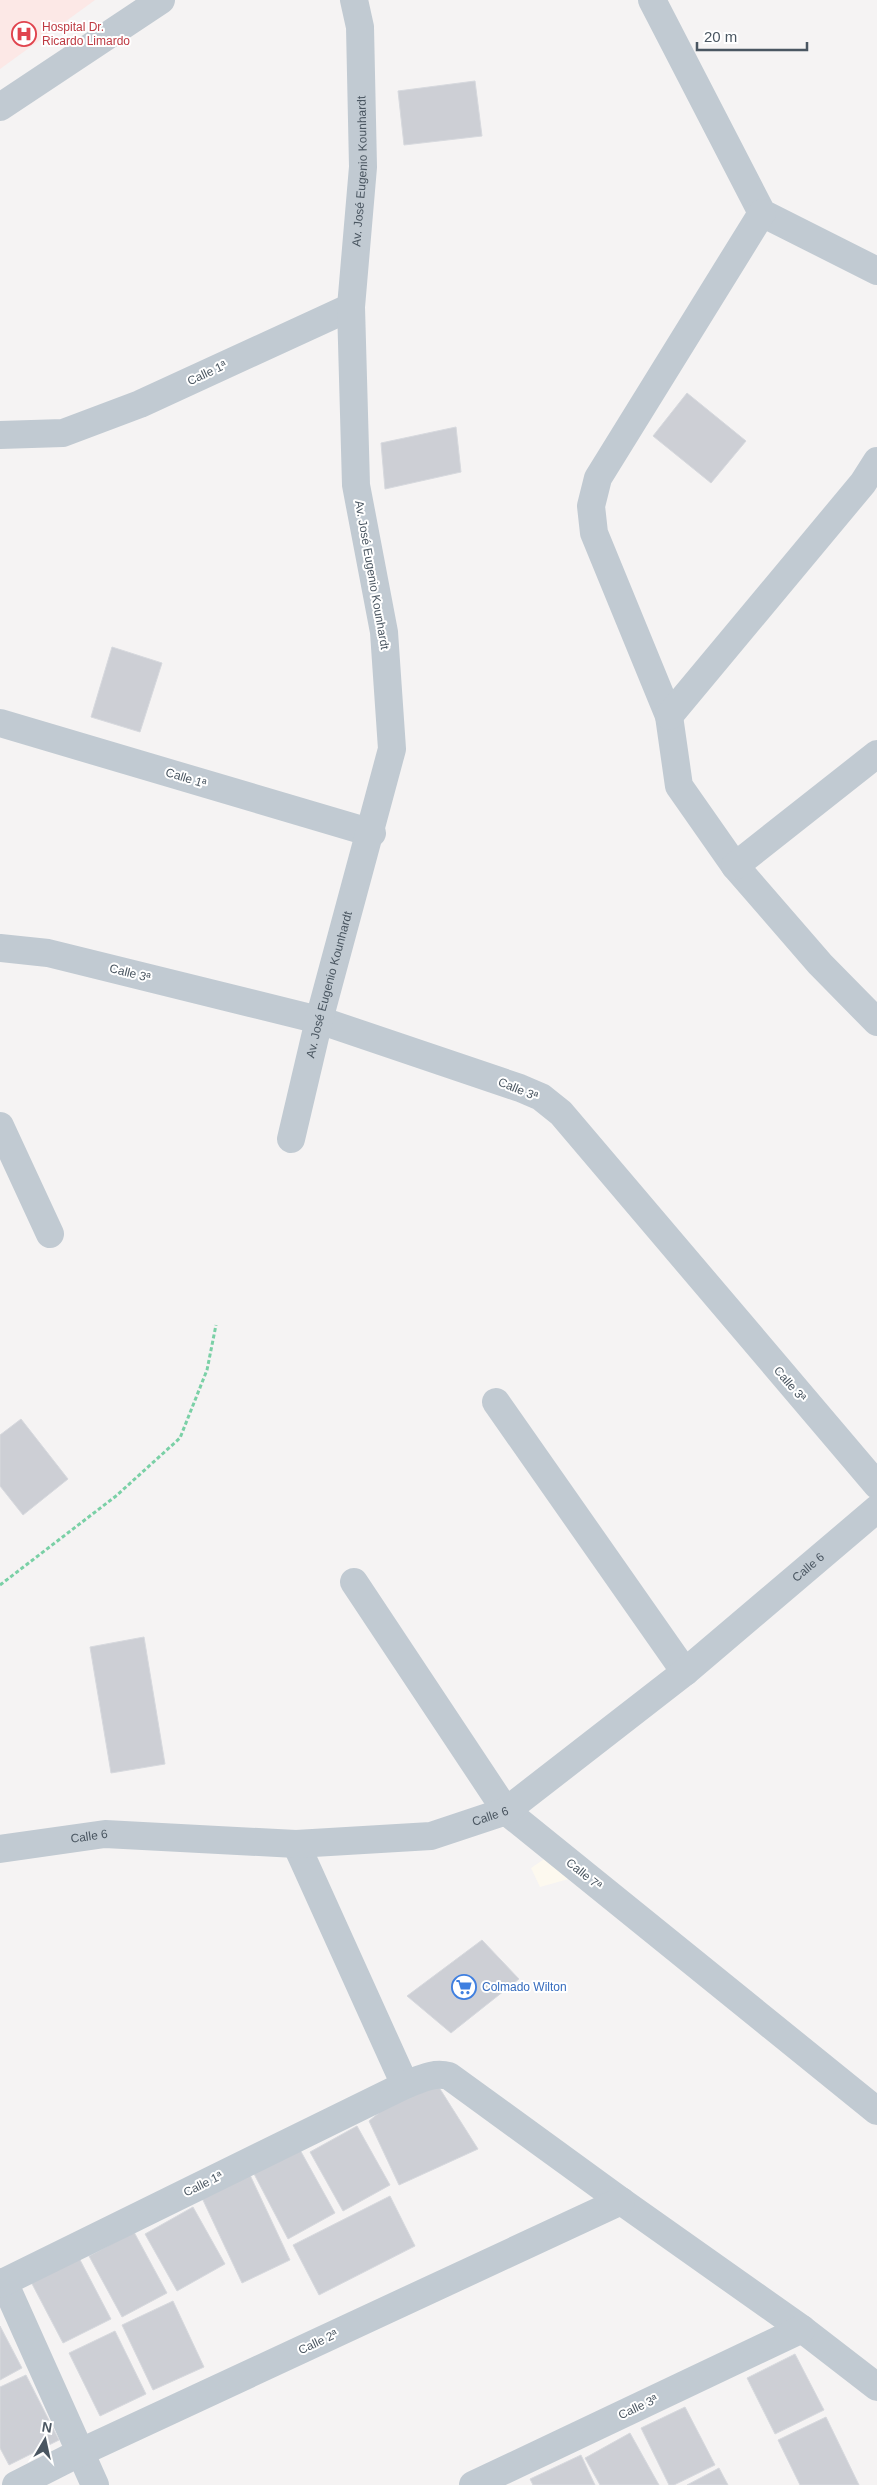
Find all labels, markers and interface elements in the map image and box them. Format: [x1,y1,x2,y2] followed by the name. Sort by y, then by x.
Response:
[42,20,130,48] place label: Hospital Dr. Ricardo Limardo
[697,20,807,52] scale bar
[11,21,37,47] hospital icon: Hospital Dr. Ricardo Limardo
[704,28,737,45] text: 20 m
[349,95,370,247] street label: Av. José Eugenio Kounhardt
[185,358,229,388] street label: Calle 1ª
[352,499,392,651] street label: Av. José Eugenio Kounhardt
[164,765,209,791] street label: Calle 1ª
[303,909,355,1059] street label: Av. José Eugenio Kounhardt
[108,961,153,985] street label: Calle 3ª
[496,1075,541,1104] street label: Calle 3ª
[771,1364,809,1405] street label: Calle 3ª
[790,1550,827,1585] street label: Calle 6
[470,1804,510,1829] street label: Calle 6
[70,1827,109,1846] street label: Calle 6
[563,1855,605,1893] street label: Calle 7ª
[451,1974,477,2000] supermarket icon: Colmado Wilton
[482,1980,567,1994] place label: Colmado Wilton
[181,2168,225,2199] street label: Calle 1ª
[296,2327,340,2357] street label: Calle 2ª
[616,2392,660,2422] street label: Calle 3ª
[20,2415,70,2465] north arrow
[41,2418,53,2436] text: N

